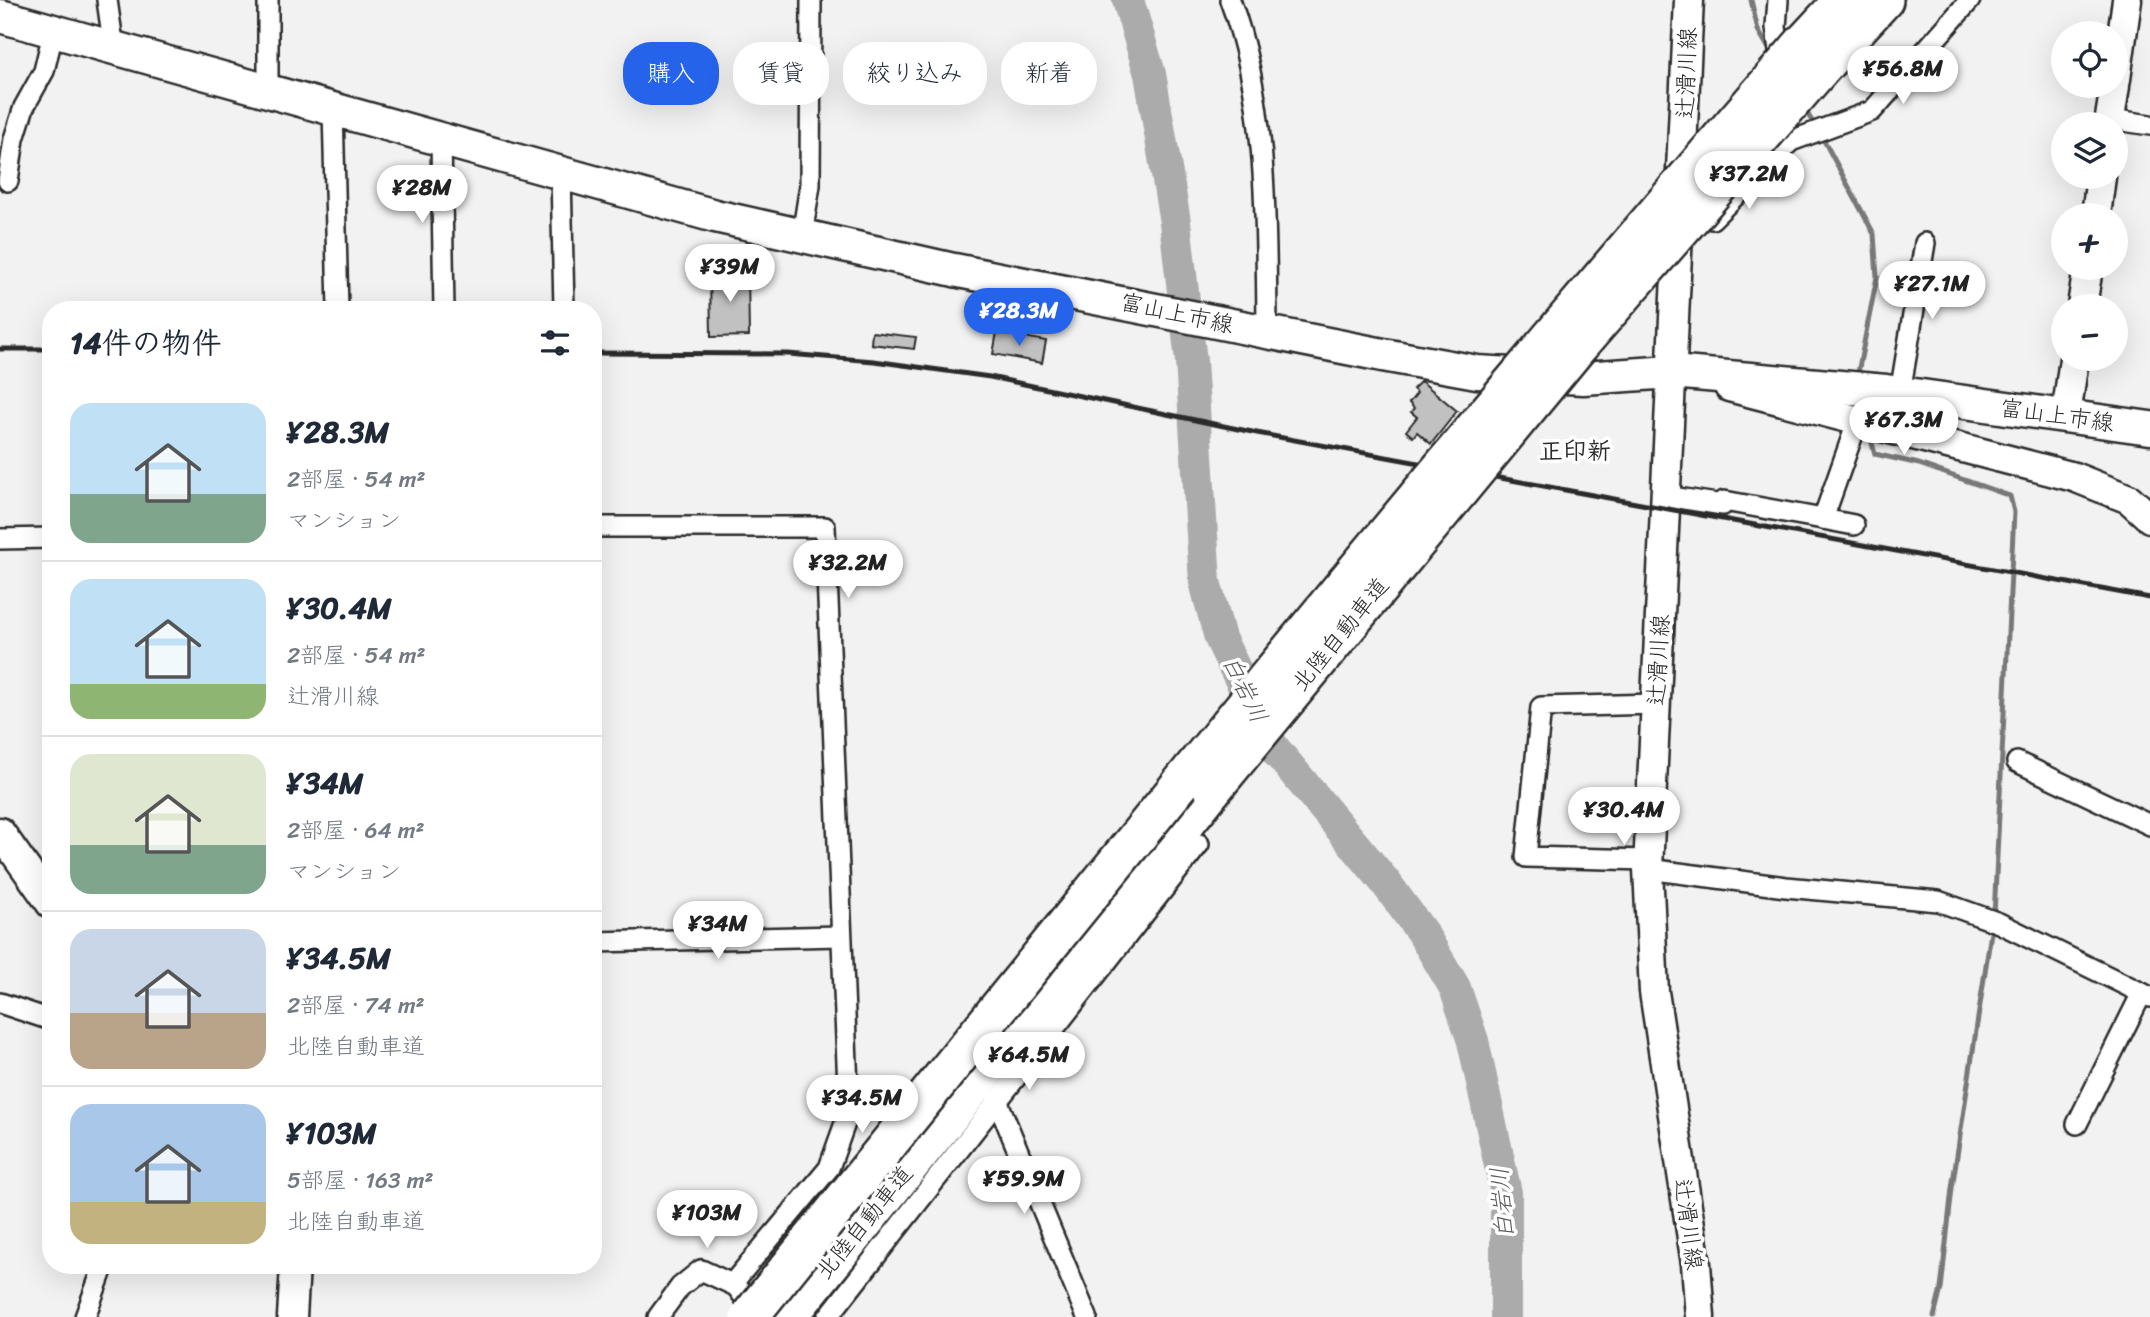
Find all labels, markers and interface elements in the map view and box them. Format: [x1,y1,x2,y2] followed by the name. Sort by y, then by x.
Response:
[2051,21,2128,371] map controls
[2051,21,2128,98] button: locate
[1664,26,1709,120] street label: 辻滑川線
[623,42,719,105] chip: 購入
[733,42,829,105] chip: 賃貸
[843,42,987,105] chip: 絞り込み
[1001,42,1097,105] chip: 新着
[1846,46,1960,106] pin: ¥56.8M
[1863,48,1943,89] text: ¥56.8M
[2051,112,2128,189] button: layers
[1692,152,1806,211] pin: ¥37.2M
[1710,153,1788,194] text: ¥37.2M
[381,166,463,225] pin: ¥28M
[393,167,451,208] text: ¥28M
[2051,203,2128,280] button: +
[689,244,771,304] pin: ¥39M
[701,246,759,287] text: ¥39M
[1875,262,1989,321] pin: ¥27.1M
[1895,263,1969,304] text: ¥27.1M
[1116,281,1237,345] street label: 富山上市線
[962,288,1076,348] pin: ¥28.3M
[980,290,1058,331] text: ¥28.3M
[2051,294,2128,371] button: −
[70,316,222,370] text: 14件の物件
[536,324,574,362] icon: filters
[1997,387,2117,444] street label: 富山上市線
[1847,398,1961,457] pin: ¥67.3M
[1865,399,1943,440] text: ¥67.3M
[287,405,389,459] text: ¥28.3M
[1539,430,1611,472] district label: 正印新
[126,431,210,515] icon: home
[287,459,426,500] text: 2部屋 · 54 m²
[287,500,401,541] text: マンション
[791,540,905,600] pin: ¥32.2M
[809,542,887,583] text: ¥32.2M
[1281,568,1400,701] street label: 北陸自動車道
[287,581,391,635] text: ¥30.4M
[126,607,210,691] icon: home
[1636,613,1681,707] street label: 辻滑川線
[287,635,426,676] text: 2部屋 · 54 m²
[1210,647,1280,731] water label: 白岩川
[287,676,379,717] text: 辻滑川線
[287,756,363,810] text: ¥34M
[126,782,210,866] icon: home
[1567,788,1681,847] pin: ¥30.4M
[1584,789,1664,830] text: ¥30.4M
[287,810,425,851] text: 2部屋 · 64 m²
[287,851,401,892] text: マンション
[677,902,759,961] pin: ¥34M
[689,903,747,944] text: ¥34M
[287,931,391,985] text: ¥34.5M
[126,957,210,1041] icon: home
[287,985,425,1026] text: 2部屋 · 74 m²
[287,1026,425,1067] text: 北陸自動車道
[972,1032,1086,1092] pin: ¥64.5M
[989,1034,1069,1075] text: ¥64.5M
[805,1076,919,1135] pin: ¥34.5M
[822,1077,902,1118] text: ¥34.5M
[287,1106,376,1160] text: ¥103M
[126,1132,210,1216] icon: home
[805,1156,924,1289] street label: 北陸自動車道
[967,1156,1081,1216] pin: ¥59.9M
[984,1158,1064,1199] text: ¥59.9M
[287,1160,433,1201] text: 5部屋 · 163 m²
[1478,1165,1526,1241] water label: 白岩川
[1662,1176,1715,1272] street label: 辻滑川線
[658,1190,756,1250] pin: ¥103M
[673,1192,741,1233] text: ¥103M
[287,1201,425,1242] text: 北陸自動車道

